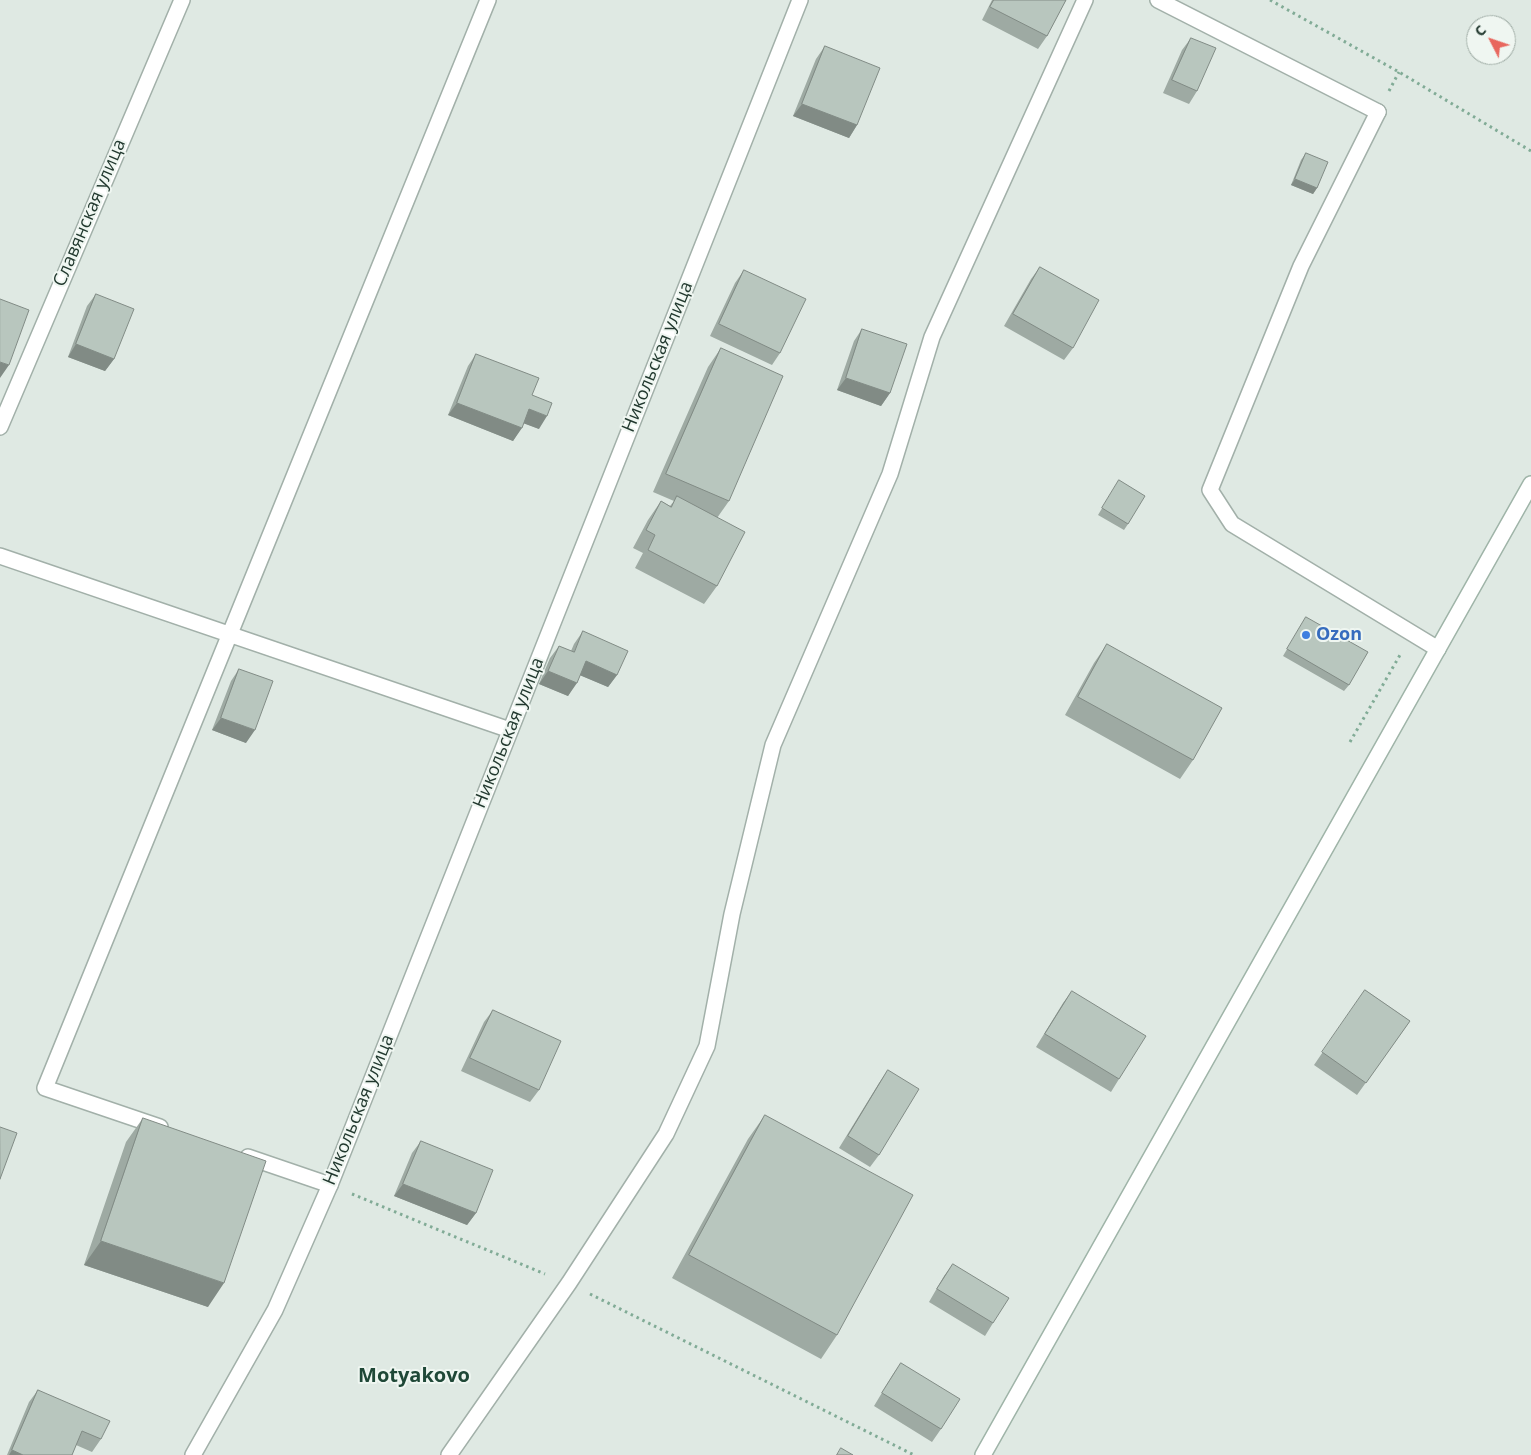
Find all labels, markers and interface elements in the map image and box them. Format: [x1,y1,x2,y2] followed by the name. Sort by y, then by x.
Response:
[1466,15,1516,65] north arrow
[1470,21,1490,40] text: С
[49,136,131,290] street label: Славянская улица
[618,279,698,435] street label: Никольская улица
[1316,624,1362,646] place label: Ozon
[1300,629,1312,641] marker: Ozon
[469,655,549,811] street label: Никольская улица
[319,1032,399,1188] street label: Никольская улица
[358,1364,470,1388] district label: Motyakovo

